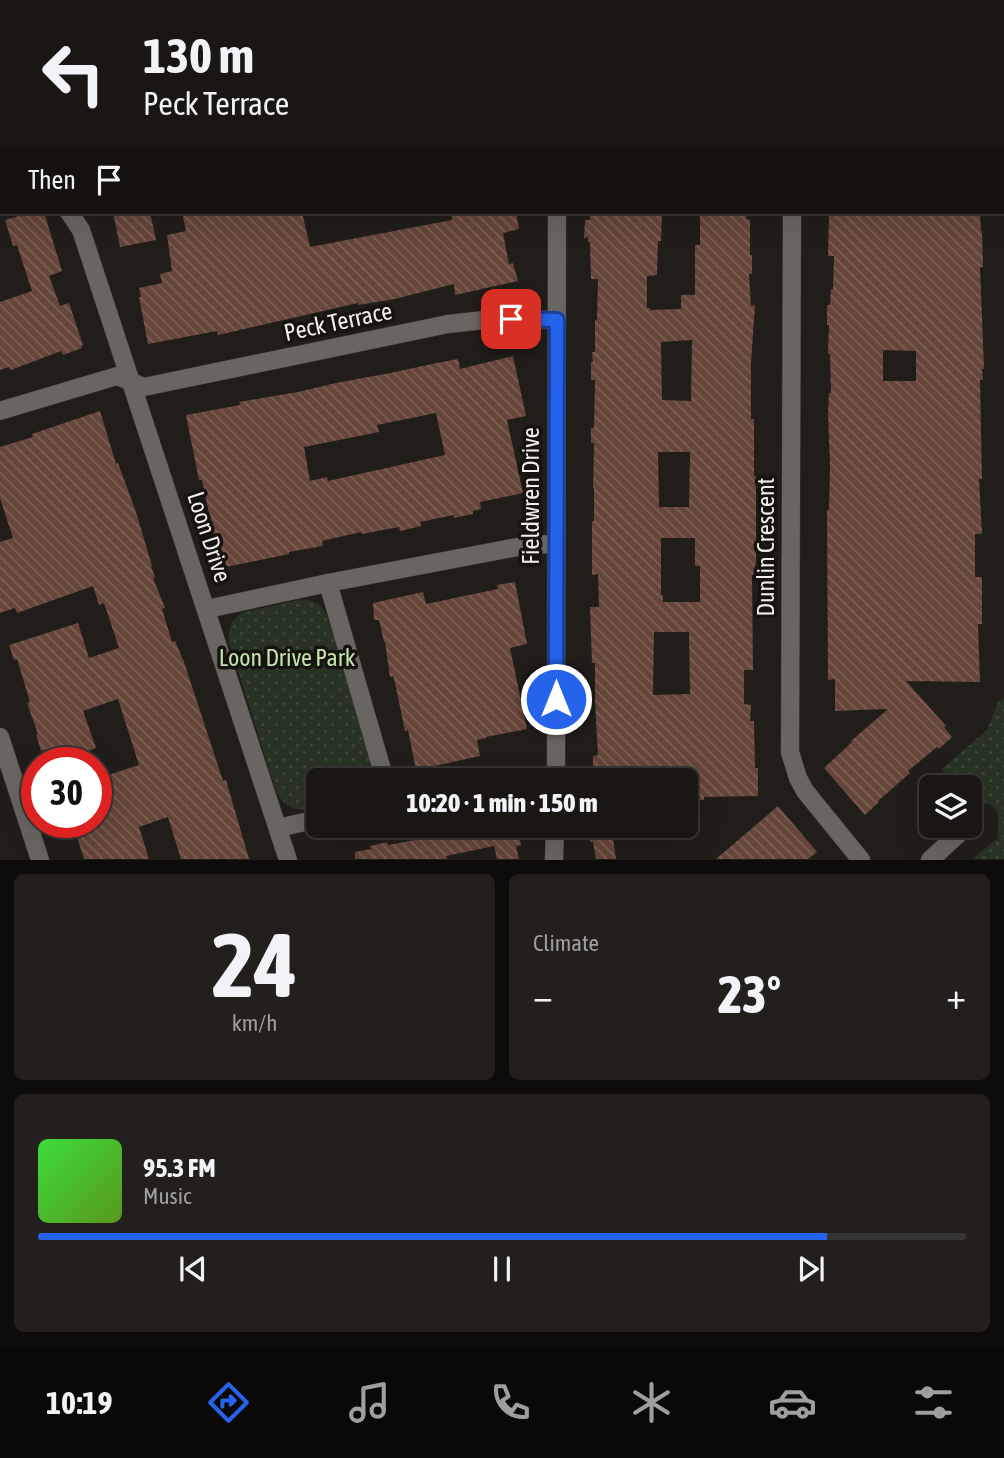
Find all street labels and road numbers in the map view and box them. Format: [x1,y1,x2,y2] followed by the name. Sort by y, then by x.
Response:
[281,297,394,346] street label: Peck Terrace
[517,427,544,565] street label: Fieldwren Drive
[752,477,779,617] street label: Dunlin Crescent
[182,488,237,585] street label: Loon Drive

